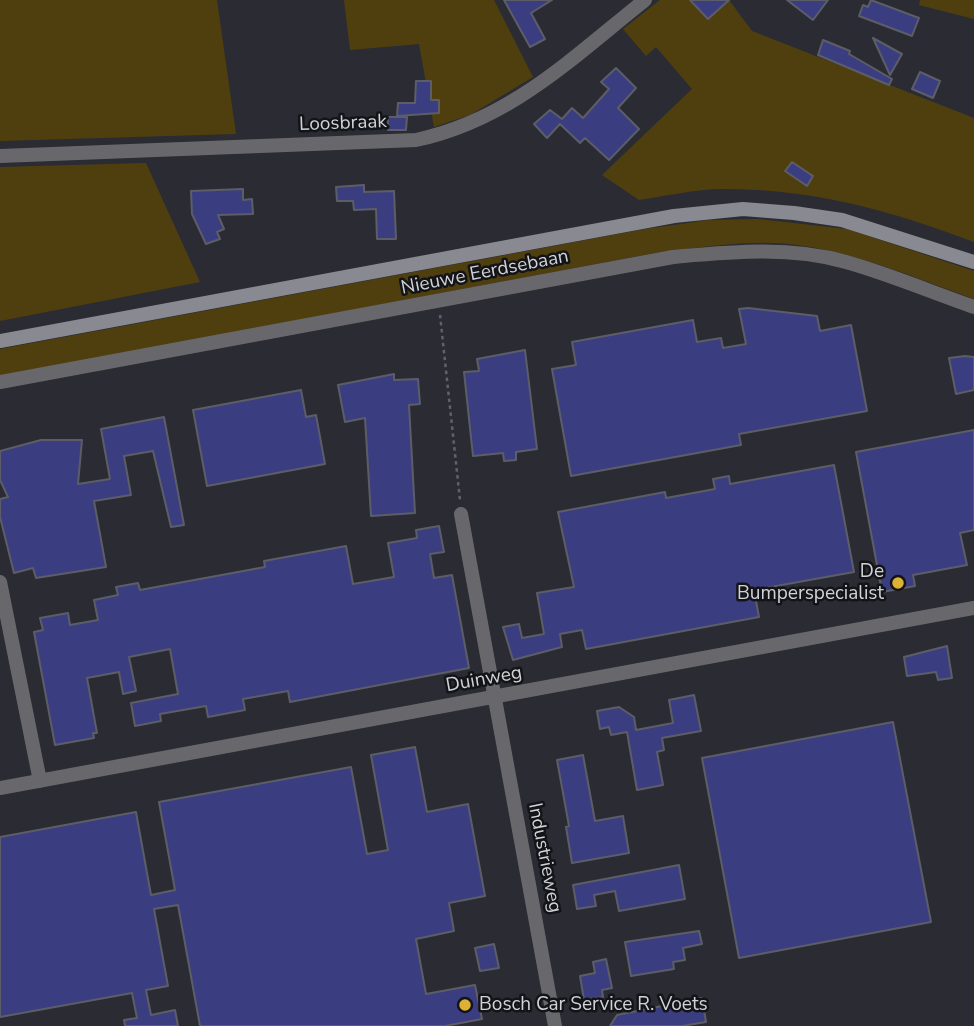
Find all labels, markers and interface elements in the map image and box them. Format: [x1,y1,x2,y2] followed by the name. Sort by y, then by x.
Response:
[299,111,387,137] street label: Loosbraak
[399,246,571,300] street label: Nieuwe Eerdsebaan
[737,561,884,605] place label: De Bumperspecialist
[890,575,906,591] marker: De Bumperspecialist
[444,662,524,698] street label: Duinweg
[522,801,566,915] street label: Industrieweg
[479,994,708,1016] place label: Bosch Car Service R. Voets
[457,997,473,1013] marker: Bosch Car Service R. Voets

